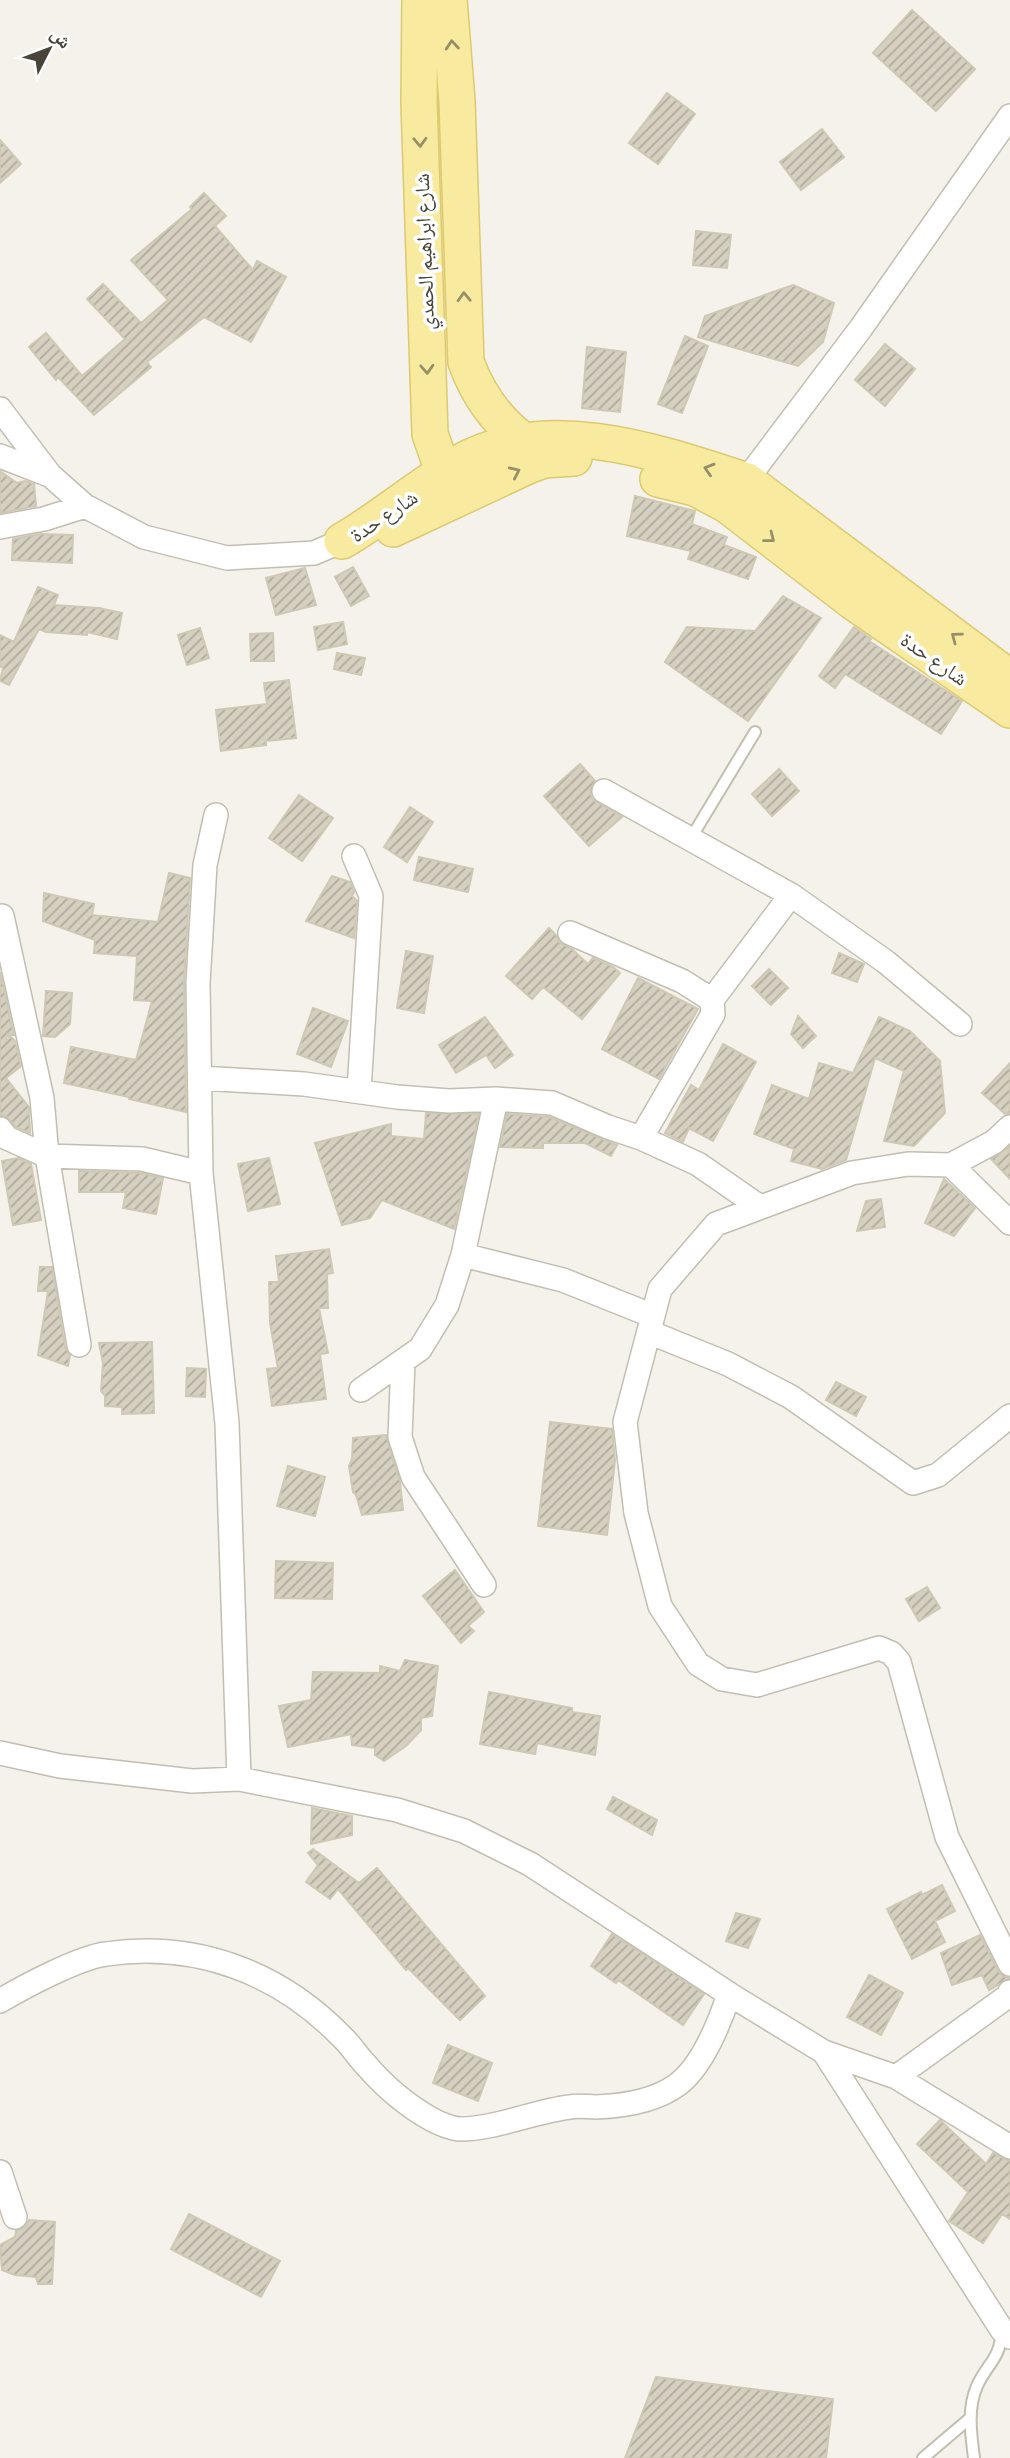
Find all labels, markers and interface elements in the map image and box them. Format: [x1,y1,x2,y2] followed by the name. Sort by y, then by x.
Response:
[14,14,84,84] north arrow
[46,22,77,53] text: ش
[445,39,460,50] one-way arrow
[412,137,428,147] one-way arrow
[408,173,444,331] street label: شارع ابراهيم الحمدي
[456,291,471,302] one-way arrow
[419,364,434,375] one-way arrow
[703,462,715,477] one-way arrow
[508,466,520,480] one-way arrow
[345,483,423,548] street label: شارع حدة
[762,529,775,542] one-way arrow
[896,626,973,692] street label: شارع حدة
[951,633,963,645] one-way arrow

